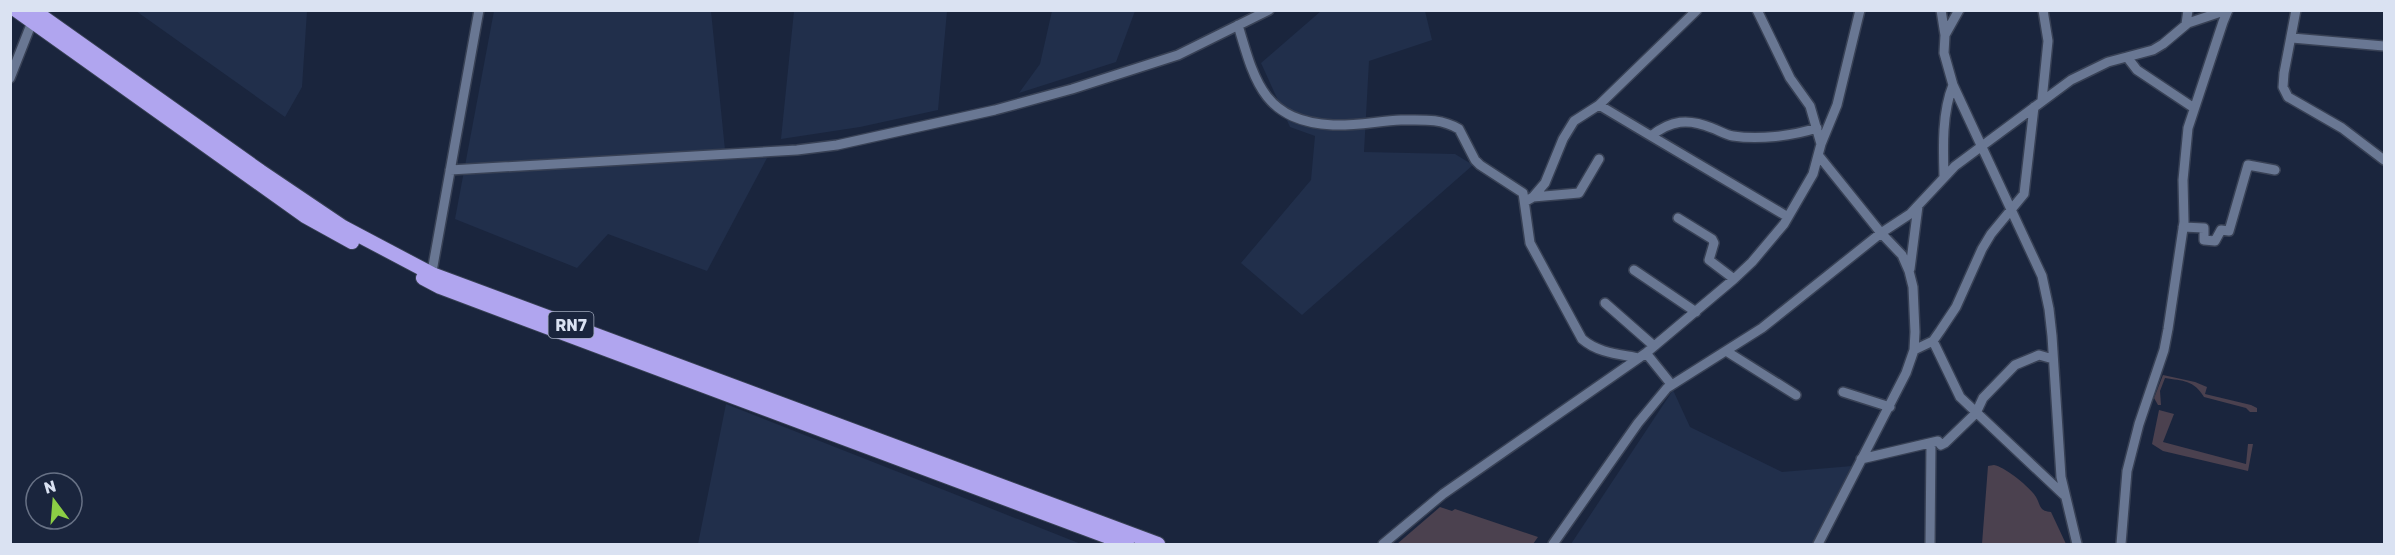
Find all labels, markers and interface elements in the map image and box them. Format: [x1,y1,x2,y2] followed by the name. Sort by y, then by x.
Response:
[548,312,594,338] road number: RN7
[24,471,84,531] north arrow
[42,476,58,498] text: N

